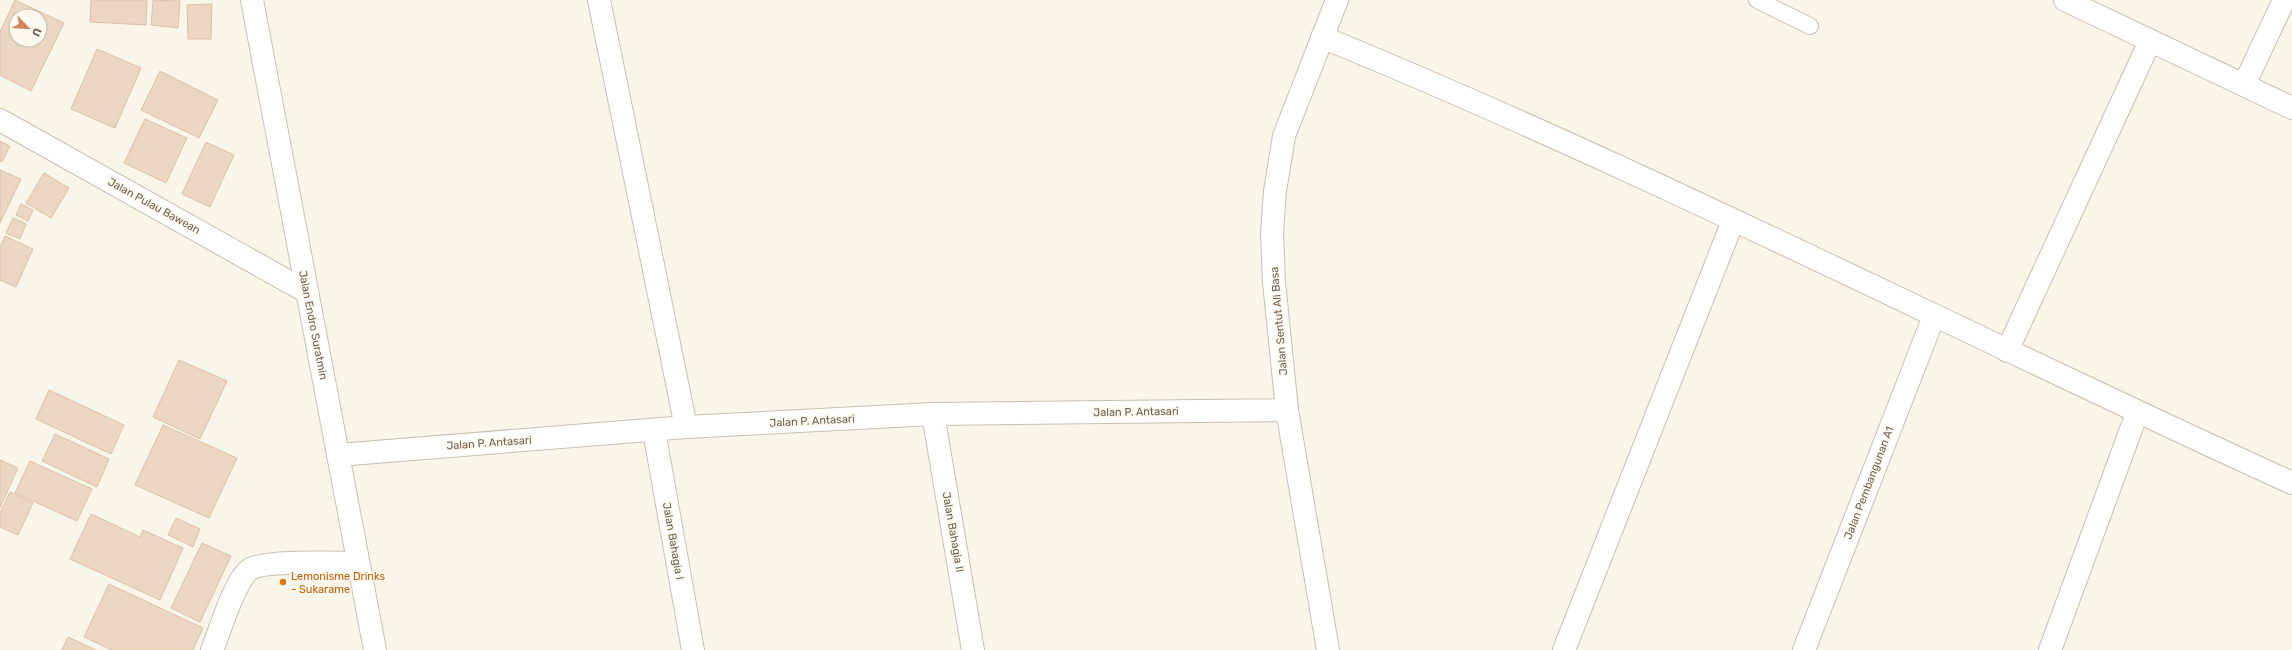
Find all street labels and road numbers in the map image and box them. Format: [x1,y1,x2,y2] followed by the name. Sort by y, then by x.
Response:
[105,175,203,237] street label: Jalan Pulau Bawean
[1268,266,1290,376] street label: Jalan Sentut Ali Basa
[296,269,330,381] street label: Jalan Endro Suratmin
[1093,405,1179,419] street label: Jalan P. Antasari
[769,412,855,430] street label: Jalan P. Antasari
[1841,425,1897,541] street label: Jalan Pembangunan A1
[446,434,532,452] street label: Jalan P. Antasari
[940,491,966,573] street label: Jalan Bahagia II
[660,501,686,581] street label: Jalan Bahagia I

